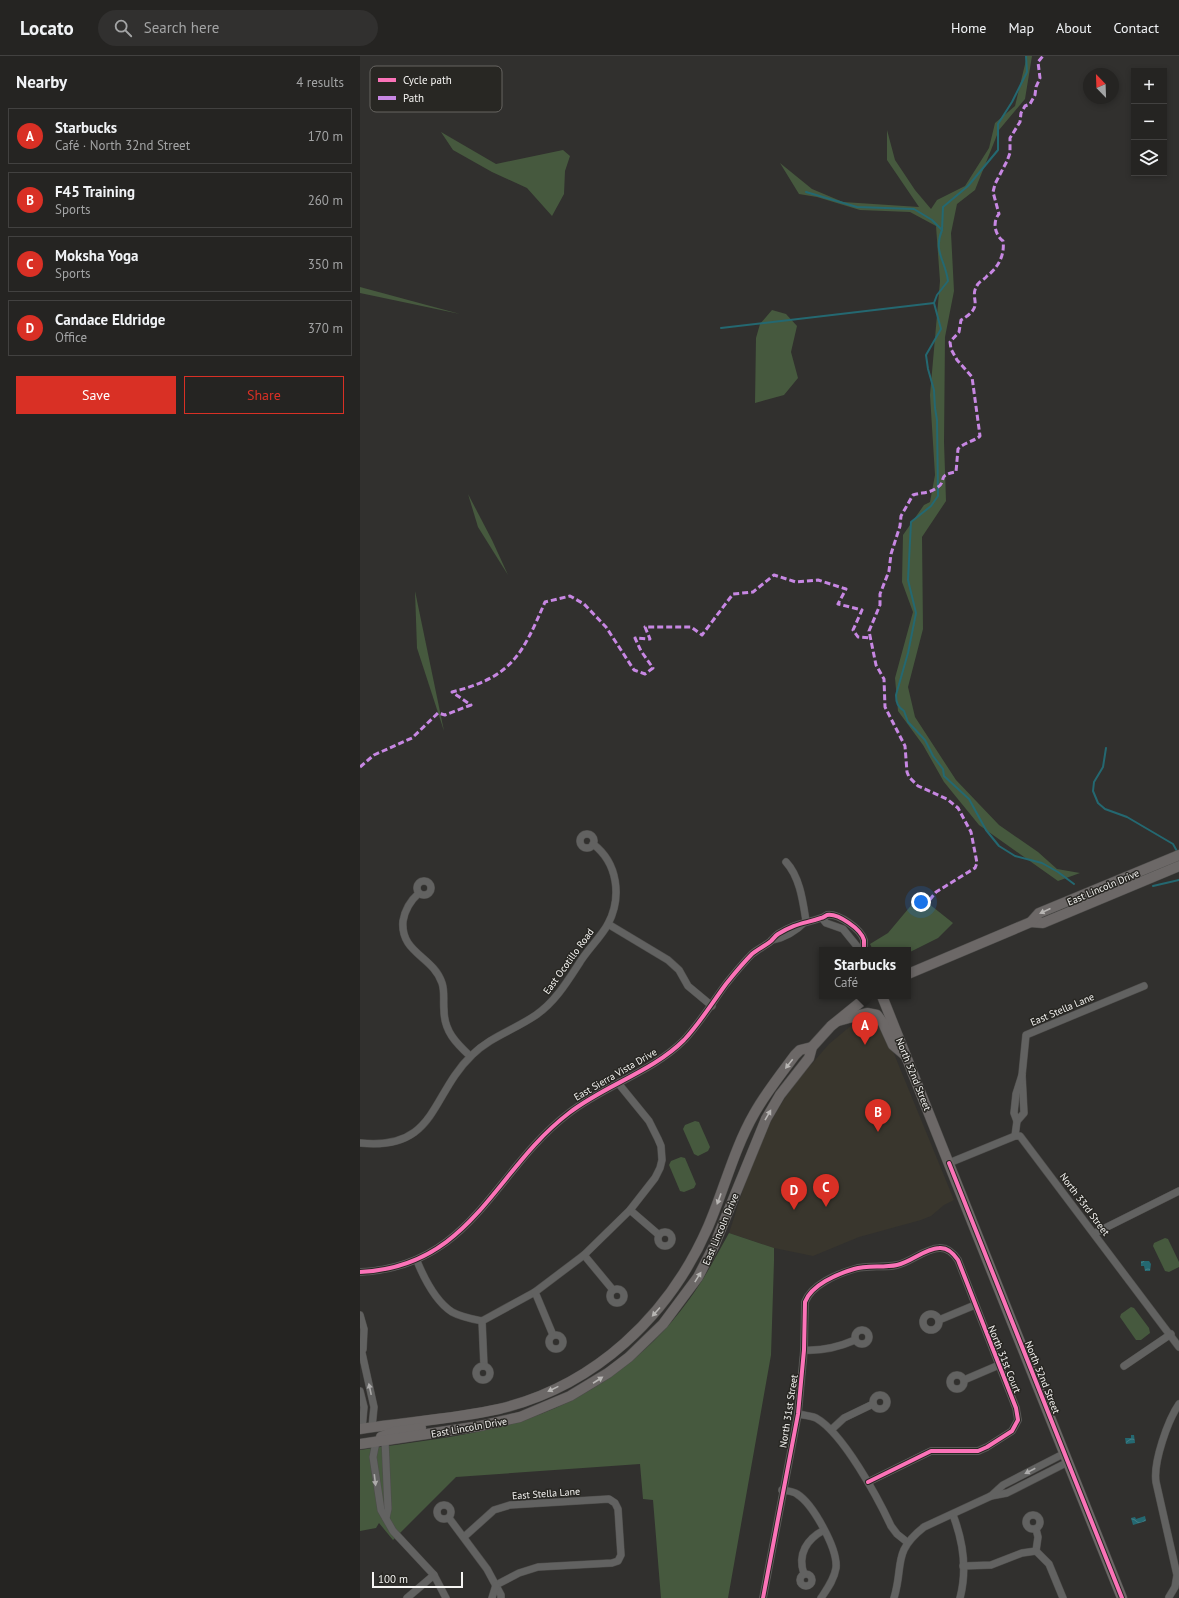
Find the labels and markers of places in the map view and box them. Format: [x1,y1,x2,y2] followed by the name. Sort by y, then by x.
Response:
[852,1012,878,1045] pin: A
[865,1099,891,1132] pin: B
[813,1174,839,1207] pin: C
[781,1177,807,1210] pin: D

